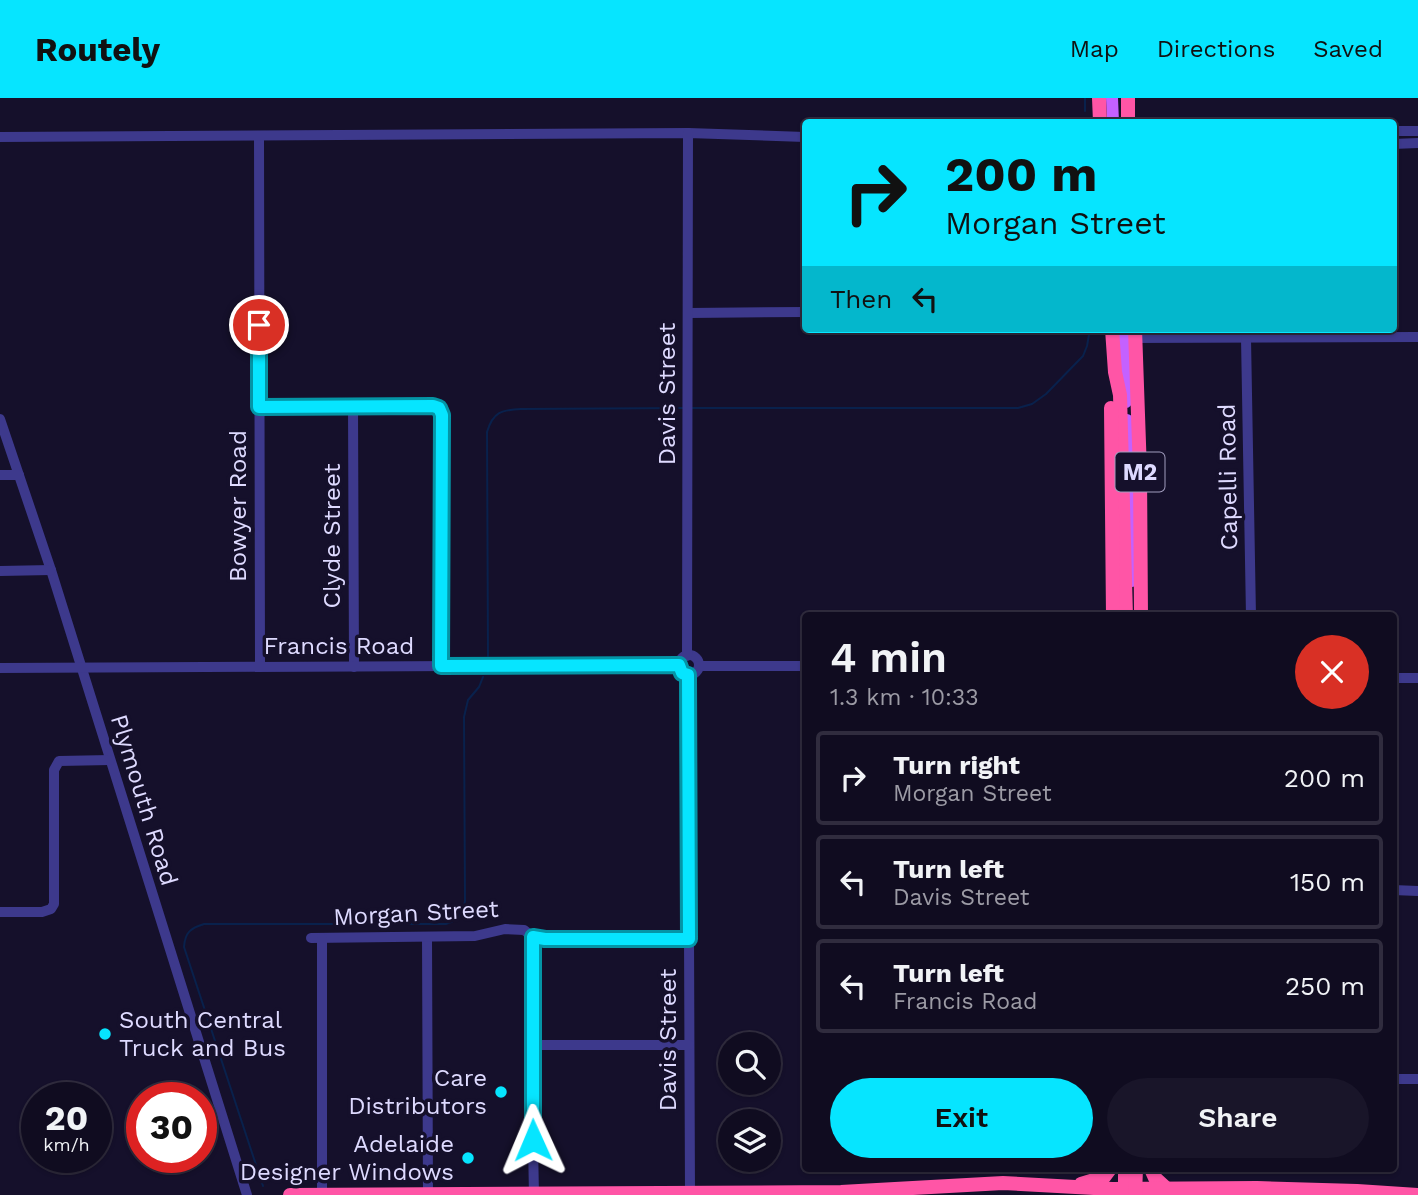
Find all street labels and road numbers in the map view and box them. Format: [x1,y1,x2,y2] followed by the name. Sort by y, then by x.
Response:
[653,323,681,465] street label: Davis Street
[1213,403,1243,551] street label: Capelli Road
[224,430,252,582] street label: Bowyer Road
[1116,452,1164,492] road number: M2
[318,464,346,608] street label: Clyde Street
[264,632,414,660] street label: Francis Road
[105,711,183,889] street label: Plymouth Road
[333,895,499,931] street label: Morgan Street
[654,969,682,1111] street label: Davis Street

